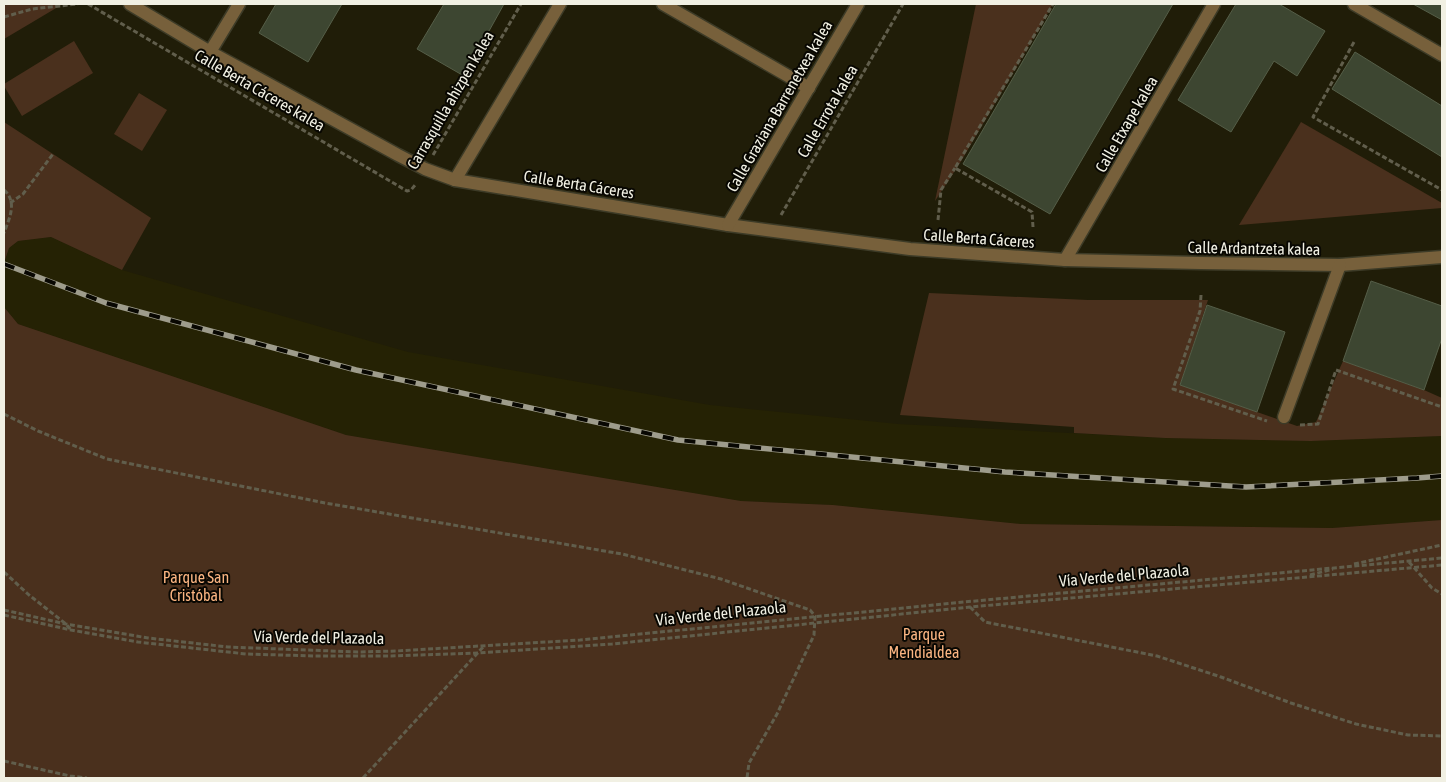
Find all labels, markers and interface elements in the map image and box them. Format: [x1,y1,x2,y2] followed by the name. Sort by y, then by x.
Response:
[722,17,836,195] street label: Calle Graziana Barrenetxea kalea
[403,28,498,173] street label: Carrasquilla ahizpen kalea
[192,45,328,135] street label: Calle Berta Cáceres kalea
[793,62,861,160] street label: Calle Errota kalea
[1091,73,1162,176] street label: Calle Etxape kalea
[523,166,636,202] street label: Calle Berta Cáceres
[923,225,1036,251] street label: Calle Berta Cáceres
[1187,238,1321,258] street label: Calle Ardantzeta kalea
[1058,560,1190,590] street label: Vía Verde del Plazaola
[163,568,229,604] park label: Parque San Cristóbal
[655,597,787,629] street label: Vía Verde del Plazaola
[889,625,959,661] park label: Parque Mendialdea
[253,627,385,647] street label: Vía Verde del Plazaola

